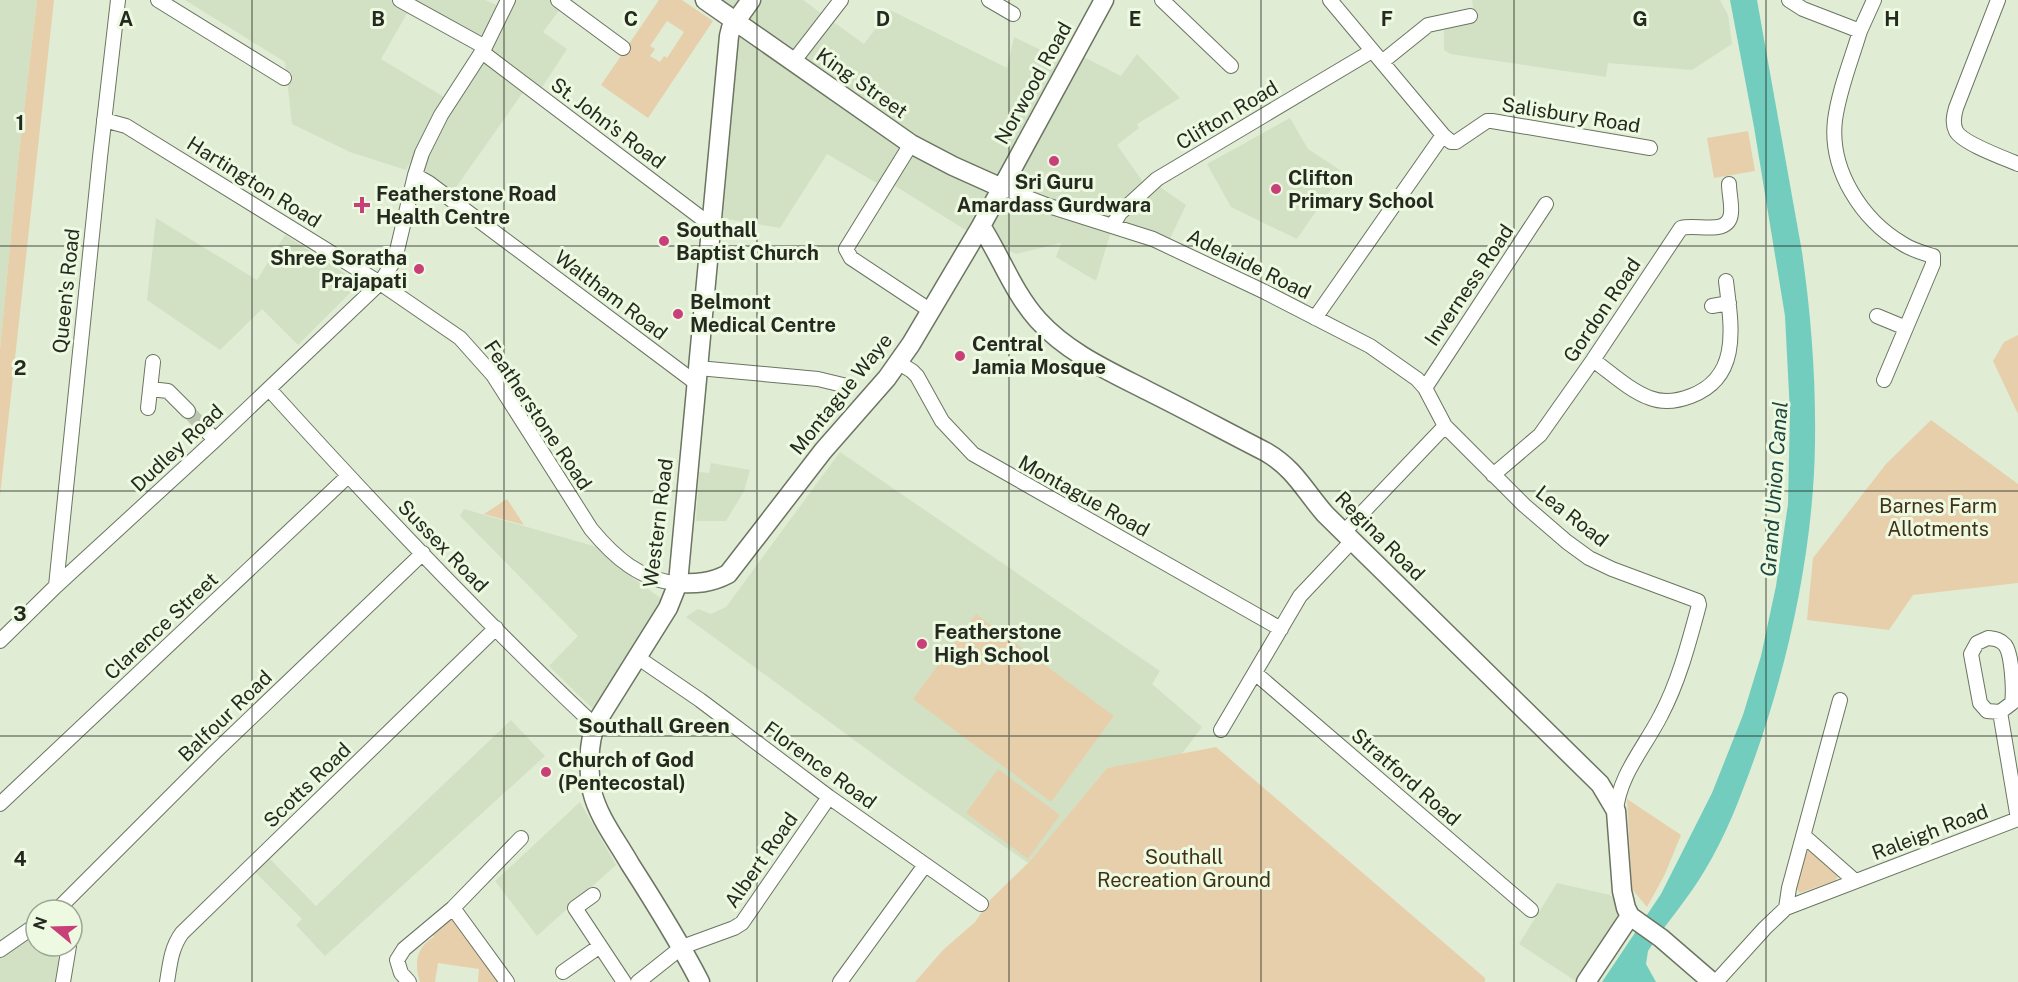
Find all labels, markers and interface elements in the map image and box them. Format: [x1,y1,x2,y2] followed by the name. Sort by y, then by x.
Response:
[119,7,133,31] text: A
[371,7,385,31] text: B
[624,7,638,31] text: C
[876,7,890,31] text: D
[1129,7,1141,31] text: E
[1381,7,1393,31] text: F
[1632,7,1648,31] text: G
[1884,7,1900,31] text: H
[989,17,1077,149] street label: Norwood Road
[812,43,912,123] street label: King Street
[546,72,670,174] street label: St. John's Road
[1172,75,1282,155] street label: Clifton Road
[1500,92,1642,138] street label: Salisbury Road
[16,111,24,135] text: 1
[183,131,325,233] street label: Hartington Road
[1047,154,1061,168] marker: Sri Guru Amardass Gurdwara
[1288,166,1434,213] place label: Clifton Primary School
[957,170,1151,217] place label: Sri Guru Amardass Gurdwara
[376,182,557,229] place label: Featherstone Road Health Centre
[1269,182,1283,196] marker: Clifton Primary School
[353,196,371,214] marker: Featherstone Road Health Centre
[676,218,819,265] place label: Southall Baptist Church
[1420,220,1518,350] street label: Inverness Road
[1183,224,1315,304] street label: Adelaide Road
[48,227,84,355] street label: Queen's Road
[657,234,671,248] marker: Southall Baptist Church
[550,245,672,345] street label: Waltham Road
[270,246,407,293] place label: Shree Soratha Prajapati
[1558,253,1646,367] street label: Gordon Road
[412,262,426,276] marker: Shree Soratha Prajapati
[690,290,836,337] place label: Belmont Medical Centre
[671,307,685,321] marker: Belmont Medical Centre
[785,329,897,459] street label: Montague Waye
[972,332,1106,379] place label: Central Jamia Mosque
[479,336,597,494] street label: Featherstone Road
[953,349,967,363] marker: Central Jamia Mosque
[14,356,26,380] text: 2
[126,399,228,497] street label: Dudley Road
[1755,400,1793,578] water label: Grand Union Canal
[1014,450,1154,542] street label: Montague Road
[638,457,678,589] street label: Western Road
[1531,480,1613,552] street label: Lea Road
[1330,486,1430,586] street label: Regina Road
[1879,494,1997,541] park label: Barnes Farm Allotments
[393,495,493,597] street label: Sussex Road
[99,567,223,685] street label: Clarence Street
[13,602,27,626] text: 3
[934,620,1062,667] place label: Featherstone High School
[915,637,929,651] marker: Featherstone High School
[173,665,277,767] street label: Balfour Road
[578,713,730,738] district label: Southall Green
[759,716,881,814] street label: Florence Road
[1347,723,1465,831] street label: Stratford Road
[258,738,356,832] street label: Scotts Road
[558,748,694,795] place label: Church of God (Pentecostal)
[539,765,553,779] marker: Church of God (Pentecostal)
[1869,799,1991,865] street label: Raleigh Road
[719,808,803,912] street label: Albert Road
[1097,845,1271,892] park label: Southall Recreation Ground
[13,847,27,871] text: 4
[24,898,84,958] north arrow
[29,914,51,932] text: N

